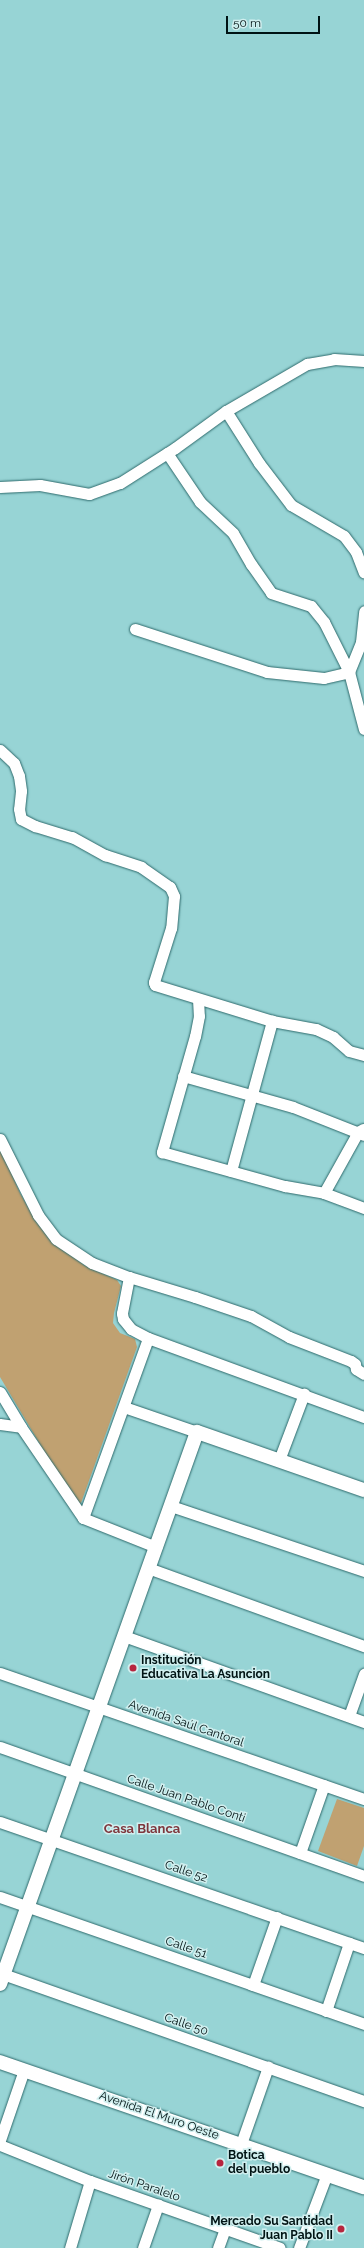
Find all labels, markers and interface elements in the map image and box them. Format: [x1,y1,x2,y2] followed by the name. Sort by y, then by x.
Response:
[228,8,322,34] scale bar
[233,16,261,30] text: 50 m
[141,1654,270,1682] place label: Institución Educativa La Asuncion
[128,1663,138,1673] marker: Institución Educativa La Asuncion
[126,1697,246,1751] street label: Avenida Saúl Cantoral
[125,1772,247,1826] street label: Calle Juan Pablo Conti
[104,1821,180,1837] district label: Casa Blanca
[163,1858,209,1886] street label: Calle 52
[163,1934,209,1962] street label: Calle 51
[162,2011,210,2039] street label: Calle 50
[97,2089,221,2143] street label: Avenida El Muro Oeste
[228,2149,291,2177] place label: Botica del pueblo
[215,2158,225,2168] marker: Botica del pueblo
[106,2167,182,2205] street label: Jirón Paralelo
[210,2215,333,2243] place label: Mercado Su Santidad Juan Pablo II
[336,2224,346,2234] marker: Mercado Su Santidad Juan Pablo II

